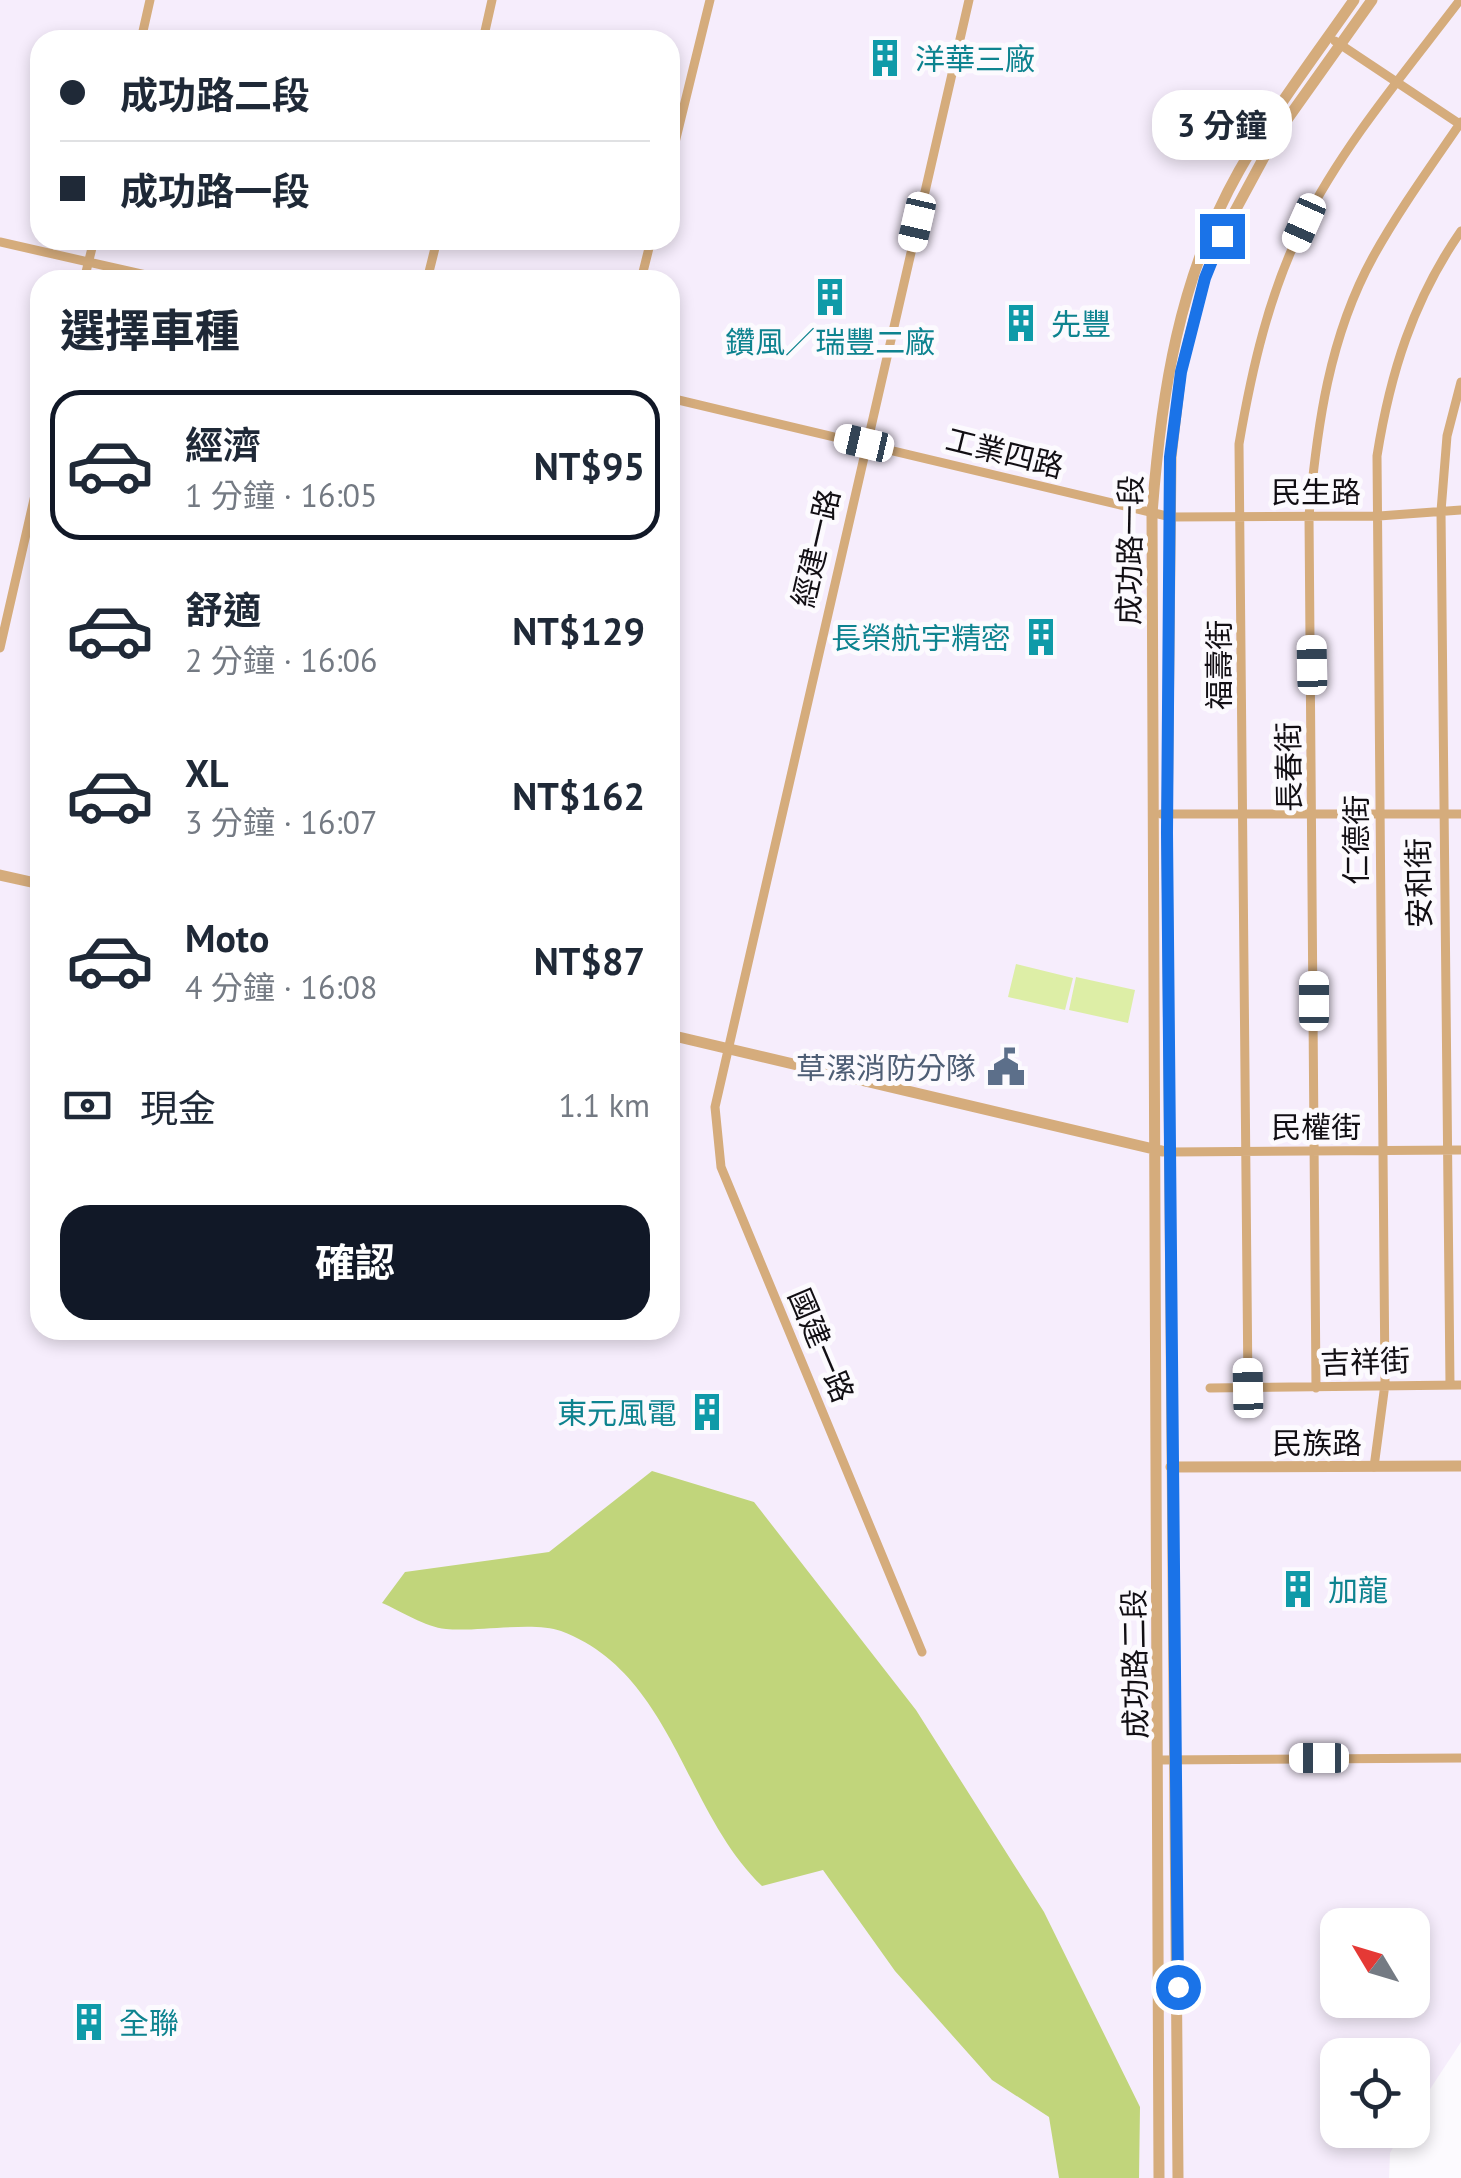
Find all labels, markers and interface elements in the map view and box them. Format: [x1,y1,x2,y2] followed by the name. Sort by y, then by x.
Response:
[864,37,906,79] building icon: 洋華三廠
[915,39,1035,78] place label: 洋華三廠
[120,70,310,119] text: 成功路二段
[1152,91,1292,161] callout: 3 分鐘
[1177,104,1267,146] text: 3 分鐘
[120,166,310,215] text: 成功路一段
[896,189,938,255] car
[1278,189,1330,257] car
[1200,214,1245,259] route end
[809,276,851,318] building icon: 鑽風／瑞豐二廠
[60,301,240,359] text: 選擇車種
[1000,302,1042,344] building icon: 先豐
[1051,304,1111,343] place label: 先豐
[725,322,935,361] place label: 鑽風／瑞豐二廠
[942,419,1068,485] street label: 工業四路
[65,420,155,510] icon: car
[185,420,261,469] text: 經濟
[831,422,897,464] car
[534,441,645,490] text: NT$95
[1271,472,1361,511] street label: 民生路
[185,474,377,516] text: 1 分鐘 · 16:05
[1108,475,1150,625] street label: 成功路一段
[783,485,847,611] street label: 經建一路
[65,585,155,675] icon: car
[185,585,261,634] text: 舒適
[512,606,645,655] text: NT$129
[1020,616,1062,658] building icon: 長榮航宇精密
[831,618,1011,657] place label: 長榮航宇精密
[1199,620,1238,710] street label: 福壽街
[1296,635,1328,695] car
[185,639,377,681] text: 2 分鐘 · 16:06
[1268,722,1308,812] street label: 長春街
[185,748,229,797] text: XL
[65,750,155,840] icon: car
[512,771,645,820] text: NT$162
[1336,795,1375,885] street label: 仁德街
[185,801,377,843] text: 3 分鐘 · 16:07
[1398,838,1438,928] street label: 安和街
[185,913,269,962] text: Moto
[65,915,155,1005] icon: car
[534,936,645,985] text: NT$87
[185,966,377,1008] text: 4 分鐘 · 16:08
[1299,971,1329,1031] car
[985,1046,1027,1088] public building icon: 草漯消防分隊
[796,1048,976,1087] place label: 草漯消防分隊
[60,1078,115,1133] icon: cash
[140,1083,216,1132] text: 現金
[558,1084,650,1126] text: 1.1 km
[1271,1107,1361,1146] street label: 民權街
[60,1205,650,1320] button: 確認
[781,1282,863,1408] street label: 國建一路
[1319,1340,1411,1382] street label: 吉祥街
[1232,1358,1264,1418] car
[686,1391,728,1433] building icon: 東元風電
[557,1393,677,1432] place label: 東元風電
[1272,1423,1362,1462] street label: 民族路
[1277,1568,1319,1610] building icon: 加龍
[1328,1570,1388,1609] place label: 加龍
[1113,1589,1155,1739] street label: 成功路二段
[1289,1743,1349,1773] car
[1320,1908,1430,2018] north arrow
[1320,1908,1430,2148] map controls
[1156,1965,1201,2010] route start
[68,2001,110,2043] building icon: 全聯
[119,2003,179,2042] place label: 全聯
[1320,2038,1430,2148] button: locate

